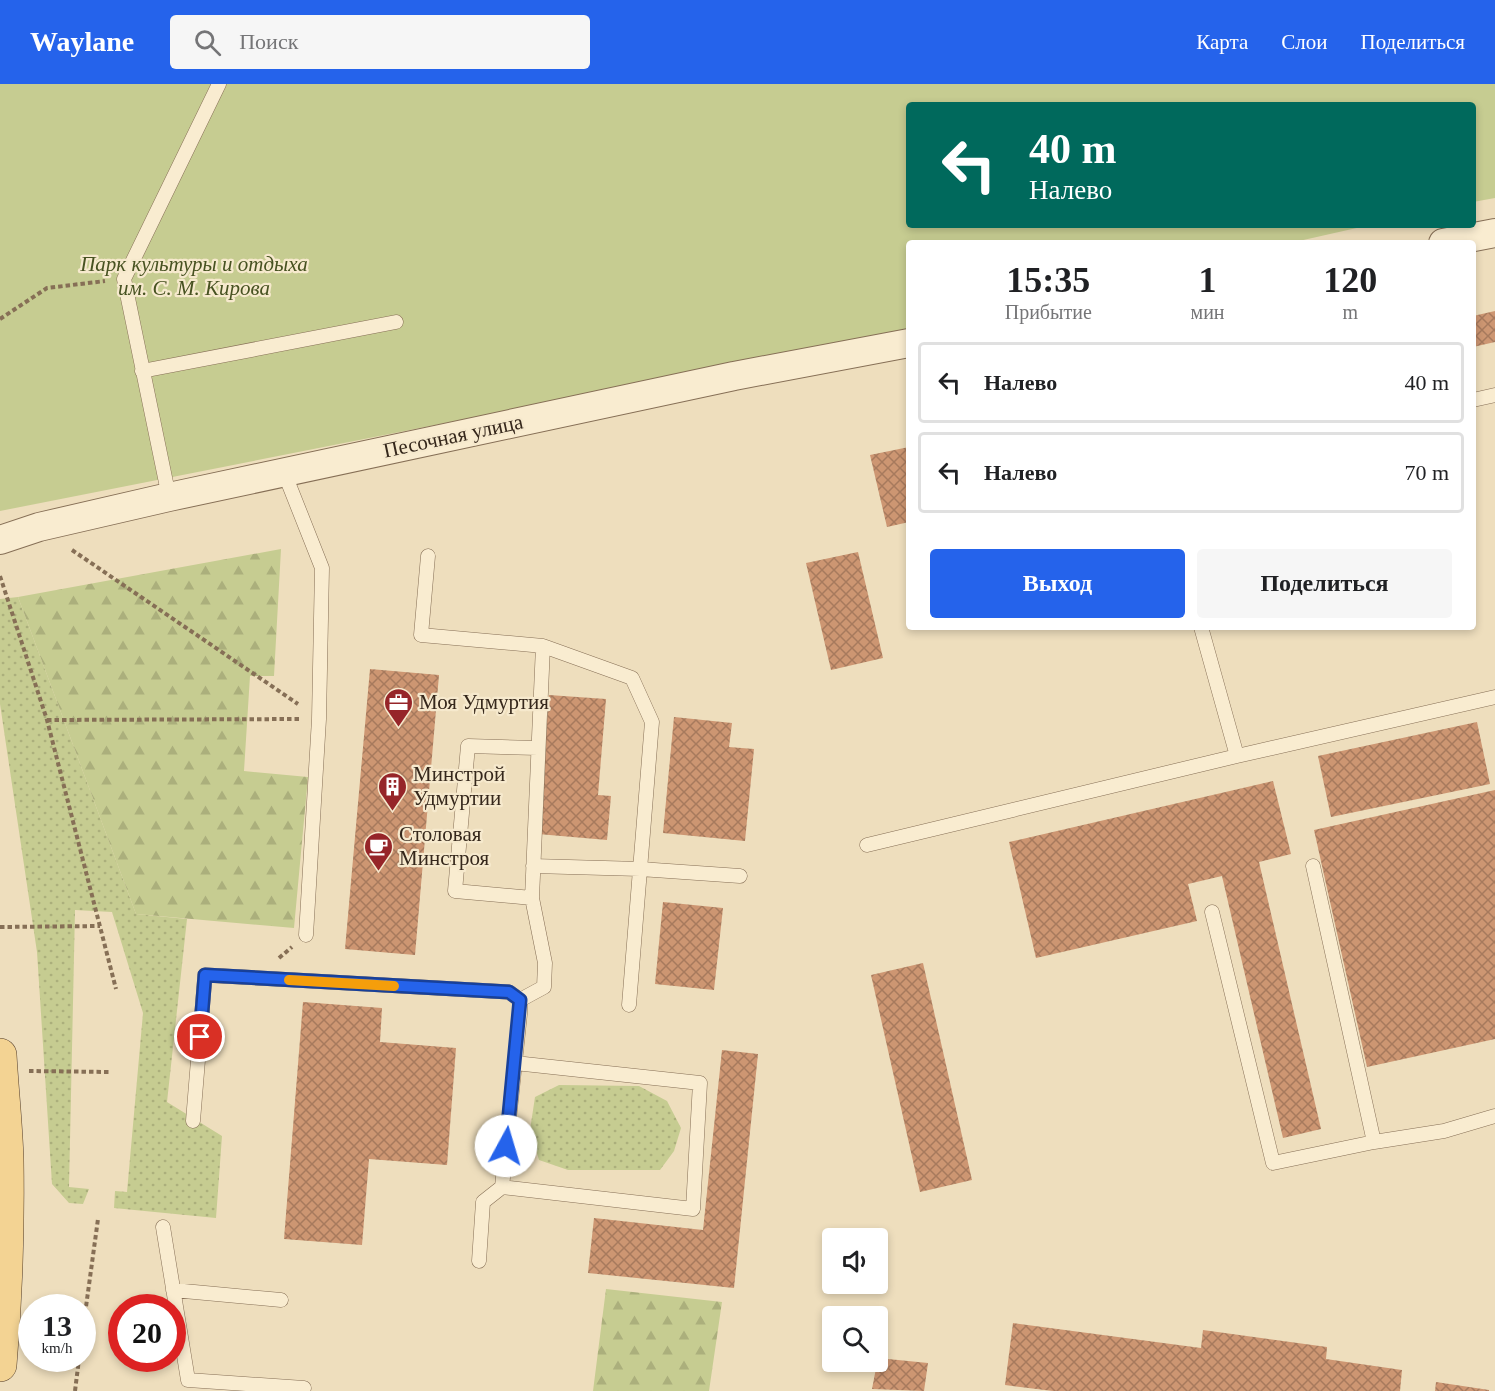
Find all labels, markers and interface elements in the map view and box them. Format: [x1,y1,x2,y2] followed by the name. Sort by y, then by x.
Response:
[170,15,590,69] search box
[30,26,134,57] text: Waylane
[191,26,224,59] icon: search
[239,29,298,54] text: Поиск
[1196,30,1248,54] text: Карта
[1281,30,1327,54] text: Слои
[1360,30,1465,54] text: Поделиться
[930,126,1008,204] icon: left
[1029,126,1117,172] text: 40 m
[1029,175,1112,205] text: Налево
[79,252,308,300] park label: Парк культуры и отдыха им. С. М. Кирова
[1006,260,1090,300] text: 15:35
[1199,260,1217,300] text: 1
[1323,260,1377,300] text: 120
[1005,301,1092,323] text: Прибытие
[1191,301,1225,323] text: мин
[1342,301,1358,323] text: m
[933,366,966,399] icon: left
[984,370,1057,395] text: Налево
[1404,370,1449,395] text: 40 m
[381,409,526,463] street label: Песочная улица
[933,456,966,489] icon: left
[984,460,1057,485] text: Налево
[1404,460,1449,485] text: 70 m
[930,549,1185,618] button: Выход
[1197,549,1452,618] button: Поделиться
[382,686,414,728] office icon: Моя Удмуртия
[419,690,549,714] place label: Моя Удмуртия
[413,762,505,810] place label: Минстрой Удмуртии
[376,770,408,812] building icon: Минстрой Удмуртии
[399,822,490,870] place label: Столовая Минстроя
[362,830,394,872] cafe icon: Столовая Минстроя
[174,1011,225,1062] pin
[183,1020,216,1053] icon: arrive
[474,1114,538,1178] position arrow
[822,1228,888,1372] map controls
[822,1228,888,1294] button: sound
[108,1294,186,1372] speed limit sign: 20
[822,1306,888,1372] button: search
[42,1309,72,1342] text: 13
[42,1340,72,1356] text: km/h

